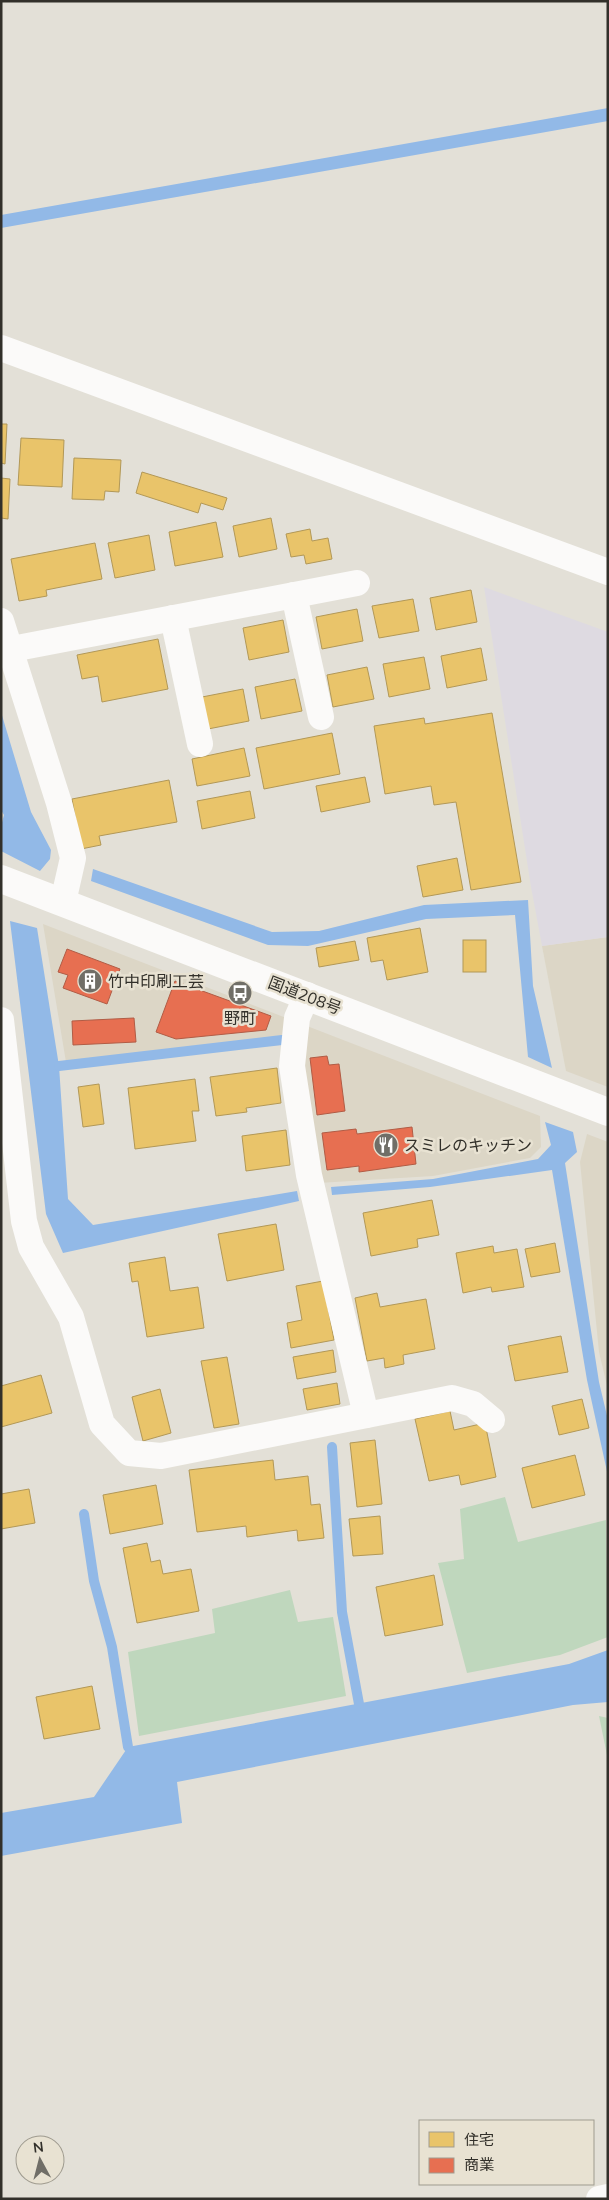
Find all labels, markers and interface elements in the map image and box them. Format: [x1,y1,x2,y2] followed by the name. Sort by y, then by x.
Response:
[77,968,103,994] building icon: 竹中印刷工芸
[108,971,204,993] place label: 竹中印刷工芸
[265,972,344,1020] street label: 国道208号
[227,980,253,1006] bus stop icon: 野町
[224,1008,256,1030] place label: 野町
[373,1132,399,1158] restaurant icon: スミレのキッチン
[404,1135,532,1157] place label: スミレのキッチン
[419,2120,594,2185] legend
[464,2130,494,2150] text: 住宅
[15,2135,65,2185] north arrow
[32,2138,45,2158] text: N
[464,2155,494,2175] text: 商業

